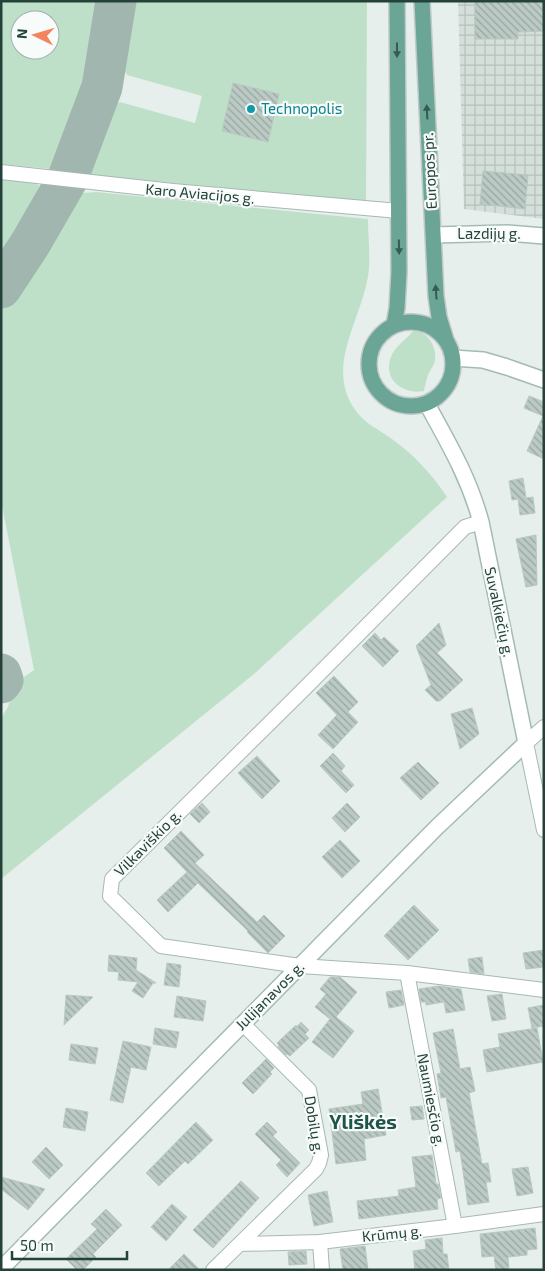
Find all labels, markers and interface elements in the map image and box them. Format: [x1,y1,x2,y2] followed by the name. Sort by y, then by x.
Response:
[10,10,60,60] north arrow
[13,28,30,40] text: N
[394,42,402,58] one-way arrow
[261,99,342,117] place label: Technopolis
[245,103,257,115] marker: Technopolis
[423,104,431,120] one-way arrow
[418,132,440,210] street label: Europos pr.
[145,179,255,208] street label: Karo Aviacijos g.
[457,224,521,243] street label: Lazdijų g.
[395,240,403,256] one-way arrow
[432,284,440,300] one-way arrow
[482,565,518,659] street label: Suvalkiečių g.
[110,805,185,880] street label: Vilkaviškio g.
[231,957,308,1034] street label: Julijanavos g.
[414,1052,450,1148] street label: Naumiesčio g.
[301,1094,328,1155] street label: Dobilų g.
[329,1109,397,1133] district label: Yliškės
[361,1221,423,1245] street label: Krūmų g.
[12,1228,128,1260] scale bar
[20,1236,54,1254] text: 50 m

